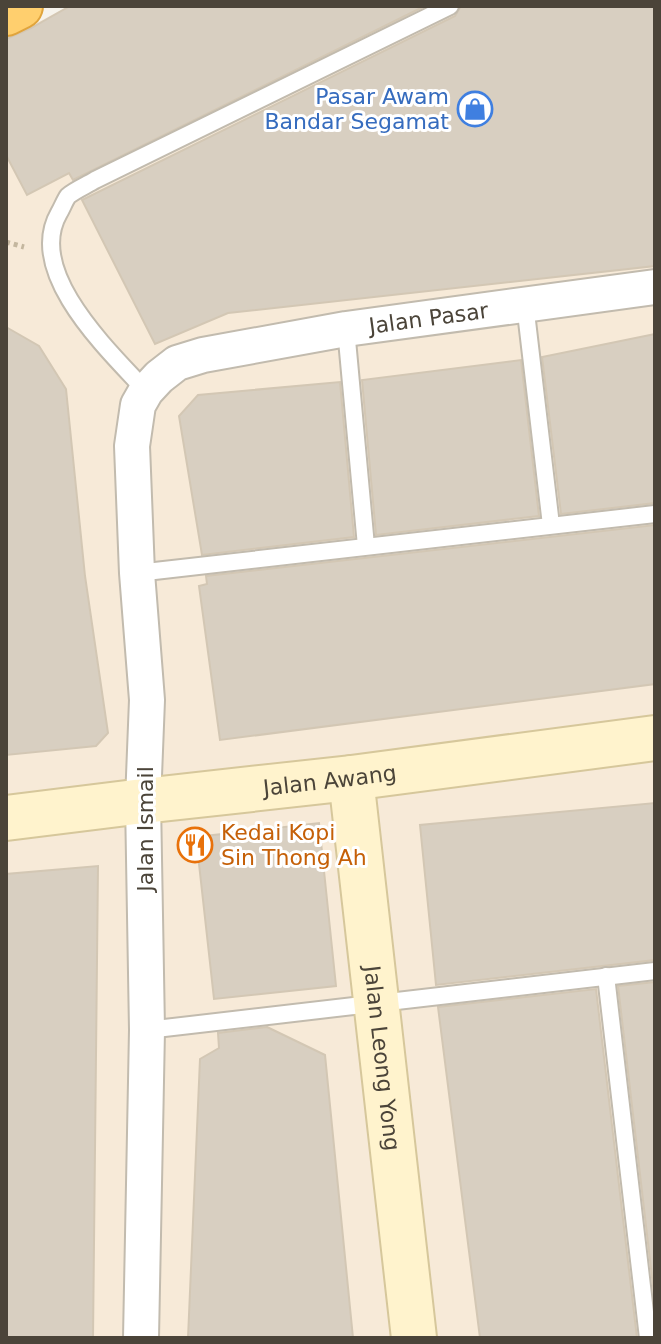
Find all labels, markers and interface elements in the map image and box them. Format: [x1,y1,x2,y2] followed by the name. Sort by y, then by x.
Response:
[265,84,449,134] place label: Pasar Awam Bandar Segamat
[456,90,494,128] shop icon: Pasar Awam Bandar Segamat
[365,298,491,339] street label: Jalan Pasar
[260,760,398,801] street label: Jalan Awang
[133,766,158,894] street label: Jalan Ismail
[221,820,367,870] place label: Kedai Kopi Sin Thong Ah
[176,826,214,864] restaurant icon: Kedai Kopi Sin Thong Ah
[359,962,405,1152] street label: Jalan Leong Yong

